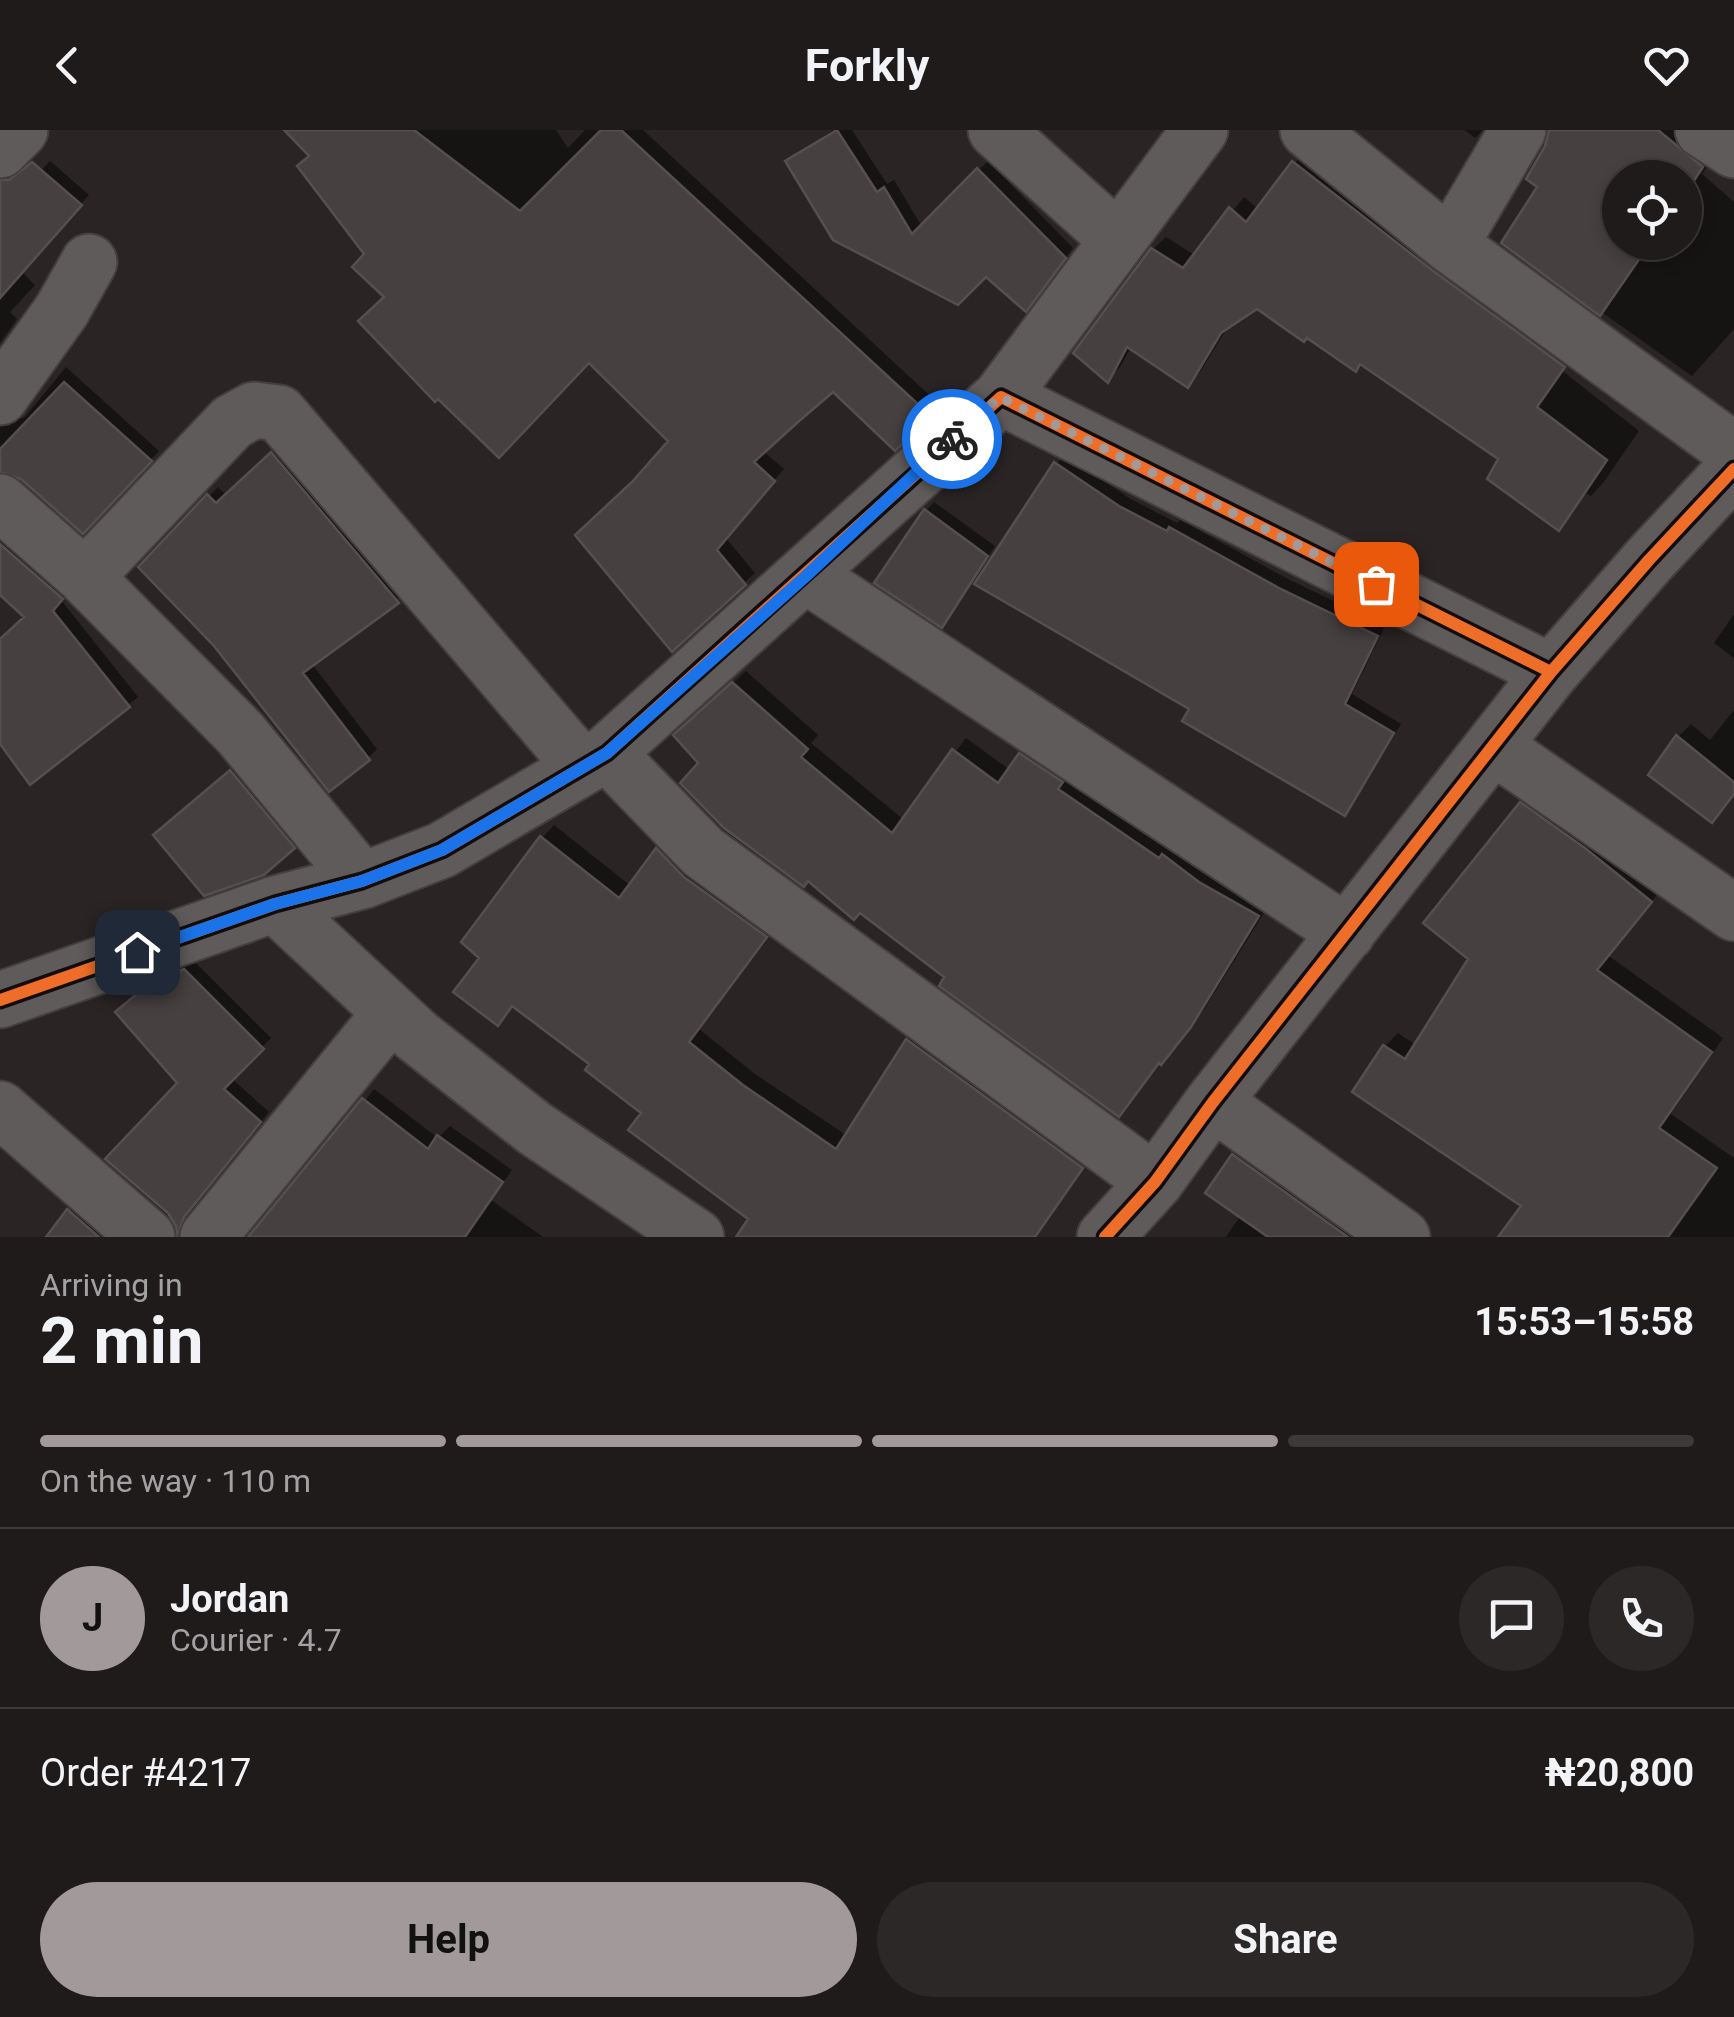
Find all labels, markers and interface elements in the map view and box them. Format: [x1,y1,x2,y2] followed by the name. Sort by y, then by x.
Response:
[40,38,95,93] icon: back
[1639,38,1694,93] icon: heart
[805,39,929,92] text: Forkly
[1602,160,1702,260] map controls
[1602,160,1702,260] button: locate
[902,389,1002,489] courier
[925,412,980,467] icon: bike
[1334,542,1419,627] pin
[1349,557,1404,612] icon: bag
[95,910,180,995] pin
[110,925,165,980] icon: home
[40,1266,183,1304] text: Arriving in
[1474,1300,1694,1344] text: 15:53–15:58
[40,1303,203,1379] text: 2 min
[40,1462,311,1500] text: On the way · 110 m
[1459,1566,1564,1671] button: chat
[1589,1566,1694,1671] button: phone
[170,1577,289,1621] text: Jordan
[82,1596,103,1640] text: J
[170,1621,342,1659] text: Courier · 4.7
[40,1751,251,1795] text: Order #4217
[1545,1751,1694,1795] text: ₦20,800
[40,1882,857,1997] button: Help
[877,1882,1694,1997] button: Share

